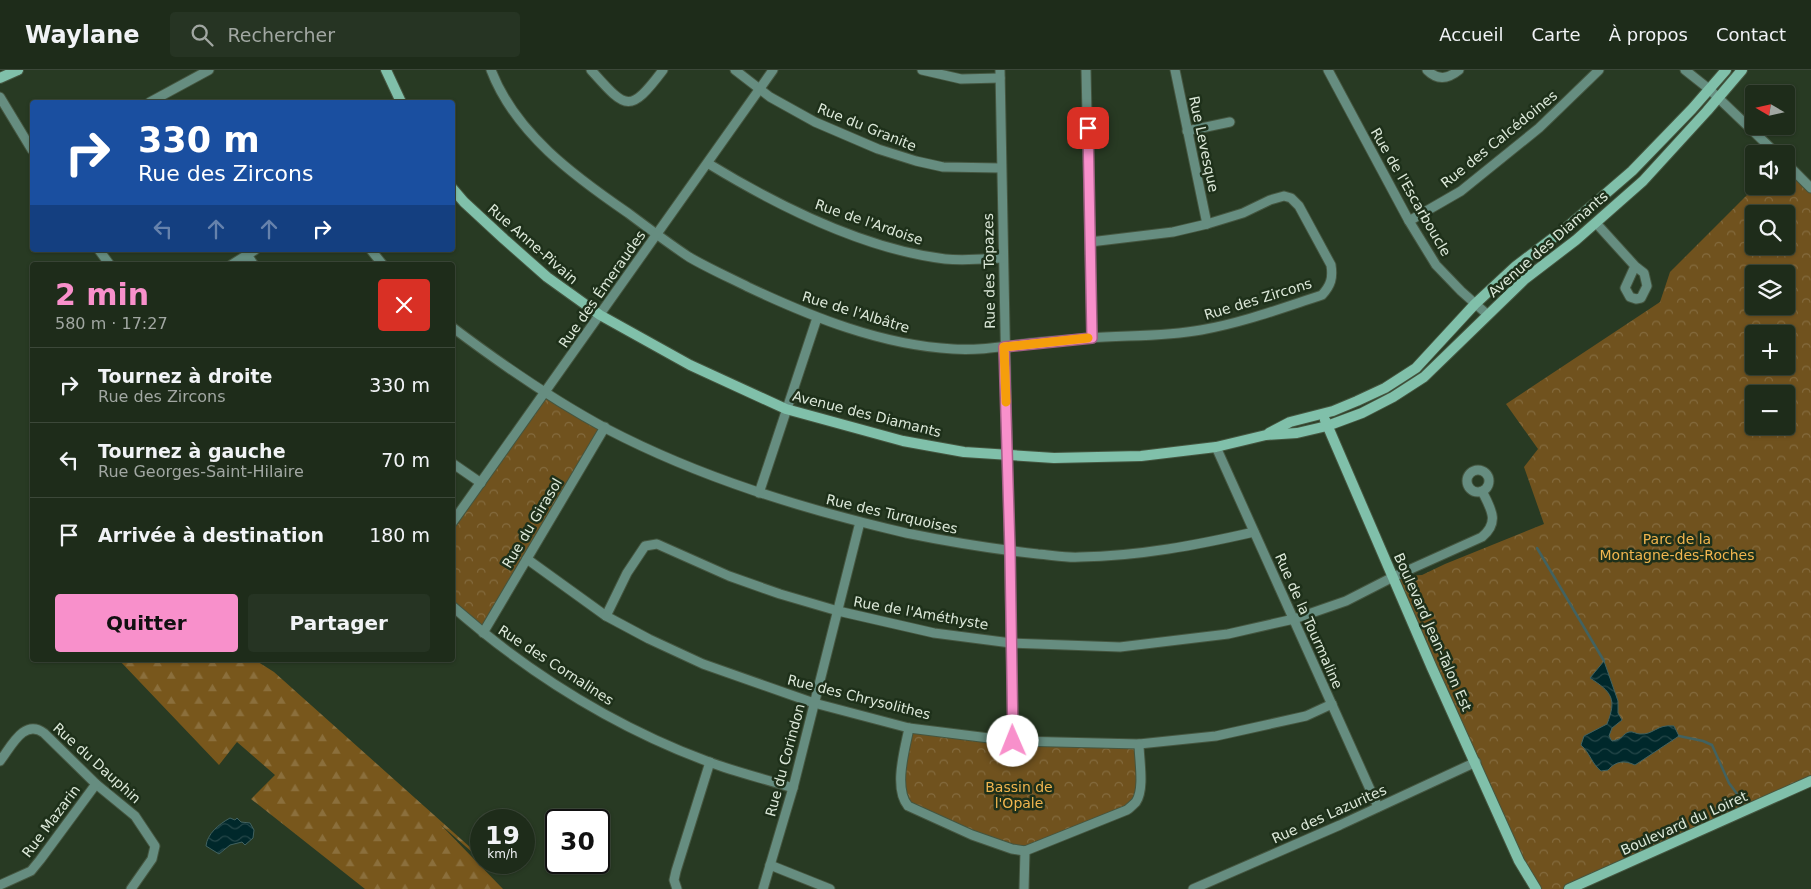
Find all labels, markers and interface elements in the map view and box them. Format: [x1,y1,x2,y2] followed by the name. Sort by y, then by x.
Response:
[170,12,520,57] search box
[25,21,140,49] text: Waylane
[188,21,216,49] icon: search
[228,24,335,46] text: Rechercher
[1439,24,1504,45] text: Accueil
[1532,24,1581,45] text: Carte
[1609,24,1688,45] text: À propos
[1716,24,1786,45] text: Contact
[1745,85,1795,135] north arrow
[1745,85,1795,435] map controls
[1438,87,1560,191] street label: Rue des Calcédoines
[1186,95,1222,193] street label: Rue Levesque
[815,100,919,154] street label: Rue du Granite
[1067,107,1109,149] pin
[1074,114,1102,142] icon: arrive
[55,120,120,185] icon: right
[138,120,260,160] text: 330 m
[1368,125,1454,259] street label: Rue de l'Escarboucle
[1745,145,1795,195] button: sound
[138,161,313,186] text: Rue des Zircons
[1485,188,1611,300] street label: Avenue des Diamants
[813,196,925,248] street label: Rue de l'Ardoise
[485,201,581,287] street label: Rue Anne-Pivain
[1745,205,1795,255] button: search
[980,213,998,329] street label: Rue des Topazes
[149,215,177,243] icon: left
[202,215,230,243] icon: ahead
[255,215,283,243] icon: ahead
[308,215,336,243] icon: right
[555,227,649,351] street label: Rue des Émeraudes
[1745,265,1795,315] button: layers
[1202,275,1314,323] street label: Rue des Zircons
[55,277,149,312] text: 2 min
[378,279,430,331] button: close
[800,288,912,336] street label: Rue de l'Albâtre
[55,314,168,333] text: 580 m · 17:27
[1745,325,1795,375] button: +
[98,365,272,387] text: Tournez à droite
[55,371,83,399] icon: right
[369,374,430,396] text: 330 m
[1745,385,1795,435] button: −
[98,387,226,406] text: Rue des Zircons
[791,388,943,440] street label: Avenue des Diamants
[98,440,286,462] text: Tournez à gauche
[55,446,83,474] icon: left
[381,449,430,471] text: 70 m
[98,462,304,481] text: Rue Georges-Saint-Hilaire
[499,475,565,571] street label: Rue du Girasol
[825,491,959,537] street label: Rue des Turquoises
[55,521,83,549] icon: arrive
[98,524,324,546] text: Arrivée à destination
[369,524,430,546] text: 180 m
[1600,531,1755,563] park label: Parc de la Montagne-des-Roches
[1391,550,1475,714] street label: Boulevard Jean-Talon Est
[1272,551,1346,691] street label: Rue de la Tourmaline
[852,593,990,633] street label: Rue de l'Améthyste
[55,594,238,652] button: Quitter
[248,594,430,652] button: Partager
[495,622,617,708] street label: Rue des Cornalines
[786,671,932,723] street label: Rue des Chrysolithes
[762,702,808,818] street label: Rue du Corindon
[986,714,1038,766] position arrow
[50,720,144,806] street label: Rue du Dauphin
[985,779,1053,811] park label: Bassin de l'Opale
[1269,781,1389,847] street label: Rue des Lazurites
[19,782,83,860] street label: Rue Mazarin
[1618,788,1750,858] street label: Boulevard du Loiret
[545,809,610,874] speed limit sign: 30
[485,821,520,850] text: 19
[487,847,518,861] text: km/h

